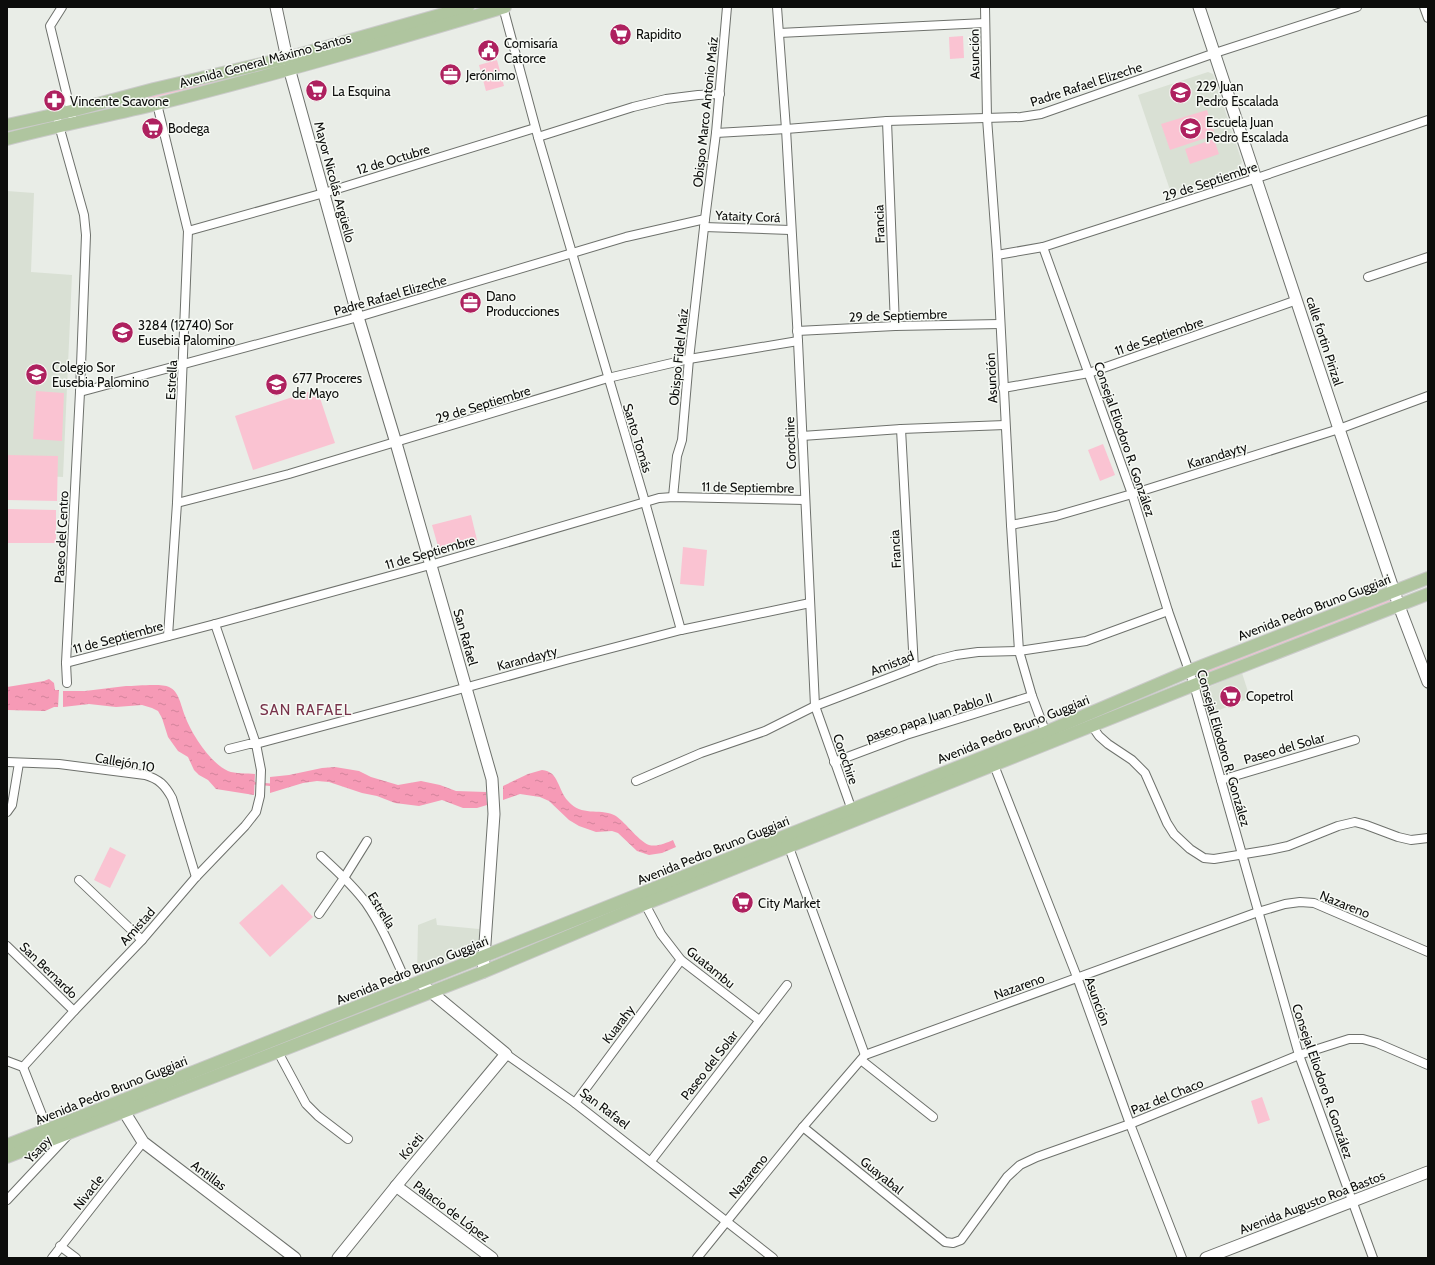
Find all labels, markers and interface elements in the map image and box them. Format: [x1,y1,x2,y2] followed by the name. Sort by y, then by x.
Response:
[607,21,633,47] supermarket icon: Rapidito
[636,26,681,42] place label: Rapidito
[177,29,353,91] street label: Avenida General Máximo Santos
[966,29,982,79] street label: Asunción
[504,35,559,66] place label: Comisaría Catorce
[689,36,721,188] street label: Obispo Marco Antonio Maíz
[475,37,501,63] public building icon: Comisaría Catorce
[1028,58,1144,110] street label: Padre Rafael Elizeche
[437,62,463,88] office icon: Jerónimo
[465,67,515,83] place label: Jerónimo
[304,78,330,104] supermarket icon: La Esquina
[1196,78,1279,109] place label: 229 Juan Pedro Escalada
[1168,80,1194,106] school or university icon: 229 Juan Pedro Escalada
[332,83,391,99] place label: La Esquina
[41,88,67,114] pharmacy icon: Vincente Scavone
[70,93,169,109] place label: Vincente Scavone
[1206,114,1289,145] place label: Escuela Juan Pedro Escalada
[139,115,165,141] supermarket icon: Bodega
[1177,116,1203,142] school or university icon: Escuela Juan Pedro Escalada
[168,120,210,136] place label: Bodega
[311,120,359,244] street label: Mayor Nicolás Argüello
[355,140,432,178] street label: 12 de Octubre
[1161,158,1260,204] street label: 29 de Septiembre
[870,204,888,244] street label: Francia
[714,207,782,225] street label: Yataity Corá
[332,271,449,319] street label: Padre Rafael Elizeche
[486,288,560,319] place label: Dano Producciones
[458,290,484,316] office icon: Dano Producciones
[1303,294,1347,388] street label: calle fortin Pirizal
[849,305,948,325] street label: 29 de Septiembre
[665,308,691,406] street label: Obispo Fidel Maíz
[1113,313,1206,359] street label: 11 de Septiembre
[138,317,235,348] place label: 3284 (12740) Sor Eusebia Palomino
[110,319,136,345] school or university icon: 3284 (12740) Sor Eusebia Palomino
[982,352,1000,404] street label: Asunción
[52,359,149,390] place label: Colegio Sor Eusebia Palomino
[162,359,180,400] street label: Estrella
[1090,360,1159,519] street label: Consejal Eliodoro R. González
[24,361,50,387] school or university icon: Colegio Sor Eusebia Palomino
[292,370,363,401] place label: 677 Proceres de Mayo
[264,372,290,398] school or university icon: 677 Proceres de Mayo
[434,382,533,426] street label: 29 de Septiembre
[620,401,656,475] street label: Santo Tomás
[781,416,799,469] street label: Corochire
[1185,438,1249,472] street label: Karandayty
[702,478,795,496] street label: 11 de Septiembre
[51,490,71,584] street label: Paseo del Centro
[886,529,904,569] street label: Francia
[383,531,477,572] street label: 11 de Septiembre
[1235,570,1393,644] street label: Avenida Pedro Bruno Guggiari
[450,607,482,667] street label: San Rafael
[71,617,165,657] street label: 11 de Septiembre
[495,642,559,674] street label: Karandayty
[868,647,916,679] street label: Amistad
[1193,668,1254,829] street label: Consejal Eliodoro R. González
[1218,683,1244,709] supermarket icon: Copetrol
[1246,688,1293,704] place label: Copetrol
[864,689,994,745] street label: paseo papa Juan Pablo II
[935,691,1091,767] street label: Avenida Pedro Bruno Guggiari
[260,701,352,719] district label: SAN RAFAEL
[1242,729,1327,767] street label: Paseo del Solar
[830,732,862,787] street label: Corochire
[94,749,156,776] street label: Callejón 10
[635,812,791,888] street label: Avenida Pedro Bruno Guggiari
[1318,887,1372,921] street label: Nazareno
[365,889,400,932] street label: Estrella
[729,890,755,916] supermarket icon: City Market
[758,895,821,911] place label: City Market
[116,904,158,948] street label: Amistad
[334,932,490,1008] street label: Avenida Pedro Bruno Guggiari
[17,938,81,1002] street label: San Bernardo
[684,943,739,991] street label: Guatambu
[992,969,1046,1003] street label: Nazareno
[1082,975,1114,1027] street label: Asunción
[598,1001,638,1046] street label: Kuarahy
[1288,1002,1357,1161] street label: Consejal Eliodoro R. González
[677,1026,742,1103] street label: Paseo del Solar
[33,1052,189,1128] street label: Avenida Pedro Bruno Guggiari
[1128,1074,1206,1118] street label: Paz del Chaco
[577,1084,633,1132] street label: San Rafael
[395,1130,427,1162] street label: Ko'eti
[21,1132,55,1167] street label: Ysapy
[725,1151,771,1201] street label: Nazareno
[857,1153,907,1197] street label: Guayabal
[188,1157,230,1194] street label: Antillas
[1237,1167,1388,1237] street label: Avenida Augusto Roa Bastos
[69,1171,107,1213] street label: Nivacle
[410,1177,494,1245] street label: Palacio de López

